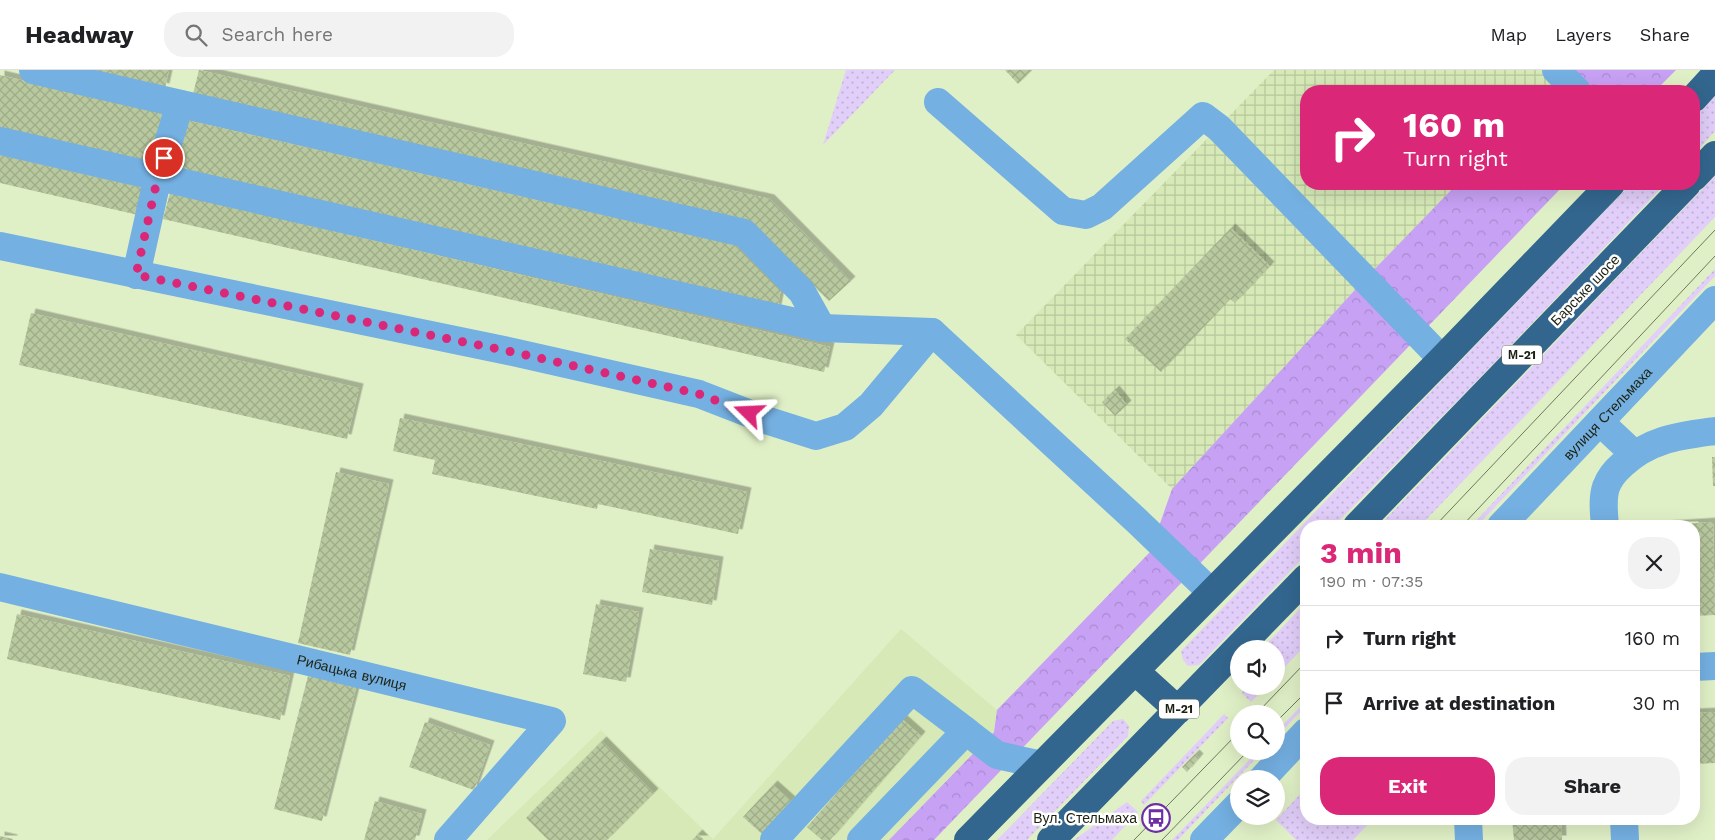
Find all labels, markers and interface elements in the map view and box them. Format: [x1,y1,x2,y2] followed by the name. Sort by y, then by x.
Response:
[164,12,514,57] search box
[25,21,134,49] text: Headway
[182,21,210,49] icon: search
[222,23,333,46] text: Search here
[1490,24,1527,45] text: Map
[1555,24,1612,45] text: Layers
[1640,24,1690,45] text: Share
[1403,104,1505,146] text: 160 m
[1320,105,1385,170] icon: right
[143,137,185,179] pin
[150,144,178,172] icon: arrive
[1403,146,1508,171] text: Turn right
[1547,251,1623,329] street label: Барське шосе
[1502,346,1542,364] road number: М-21
[1560,364,1655,463] street label: вулиця Стельмаха
[722,386,774,438] position arrow
[1320,535,1402,570] text: 3 min
[1628,537,1680,589] button: close
[1320,572,1423,591] text: 190 m · 07:35
[1320,624,1348,652] icon: right
[1363,627,1456,650] text: Turn right
[1625,627,1680,650] text: 160 m
[1230,640,1285,825] map controls
[1230,640,1285,695] button: sound
[295,651,408,693] street label: Рибацька вулиця
[1320,689,1348,717] icon: arrive
[1363,692,1555,715] text: Arrive at destination
[1633,692,1680,715] text: 30 m
[1159,700,1199,718] road number: М-21
[1230,705,1285,760] button: search
[1320,757,1495,815] button: Exit
[1505,757,1680,815] button: Share
[1230,770,1285,825] button: layers
[1141,803,1171,833] bus stop icon: Вул. Стельмаха
[1033,810,1137,826] place label: Вул. Стельмаха

